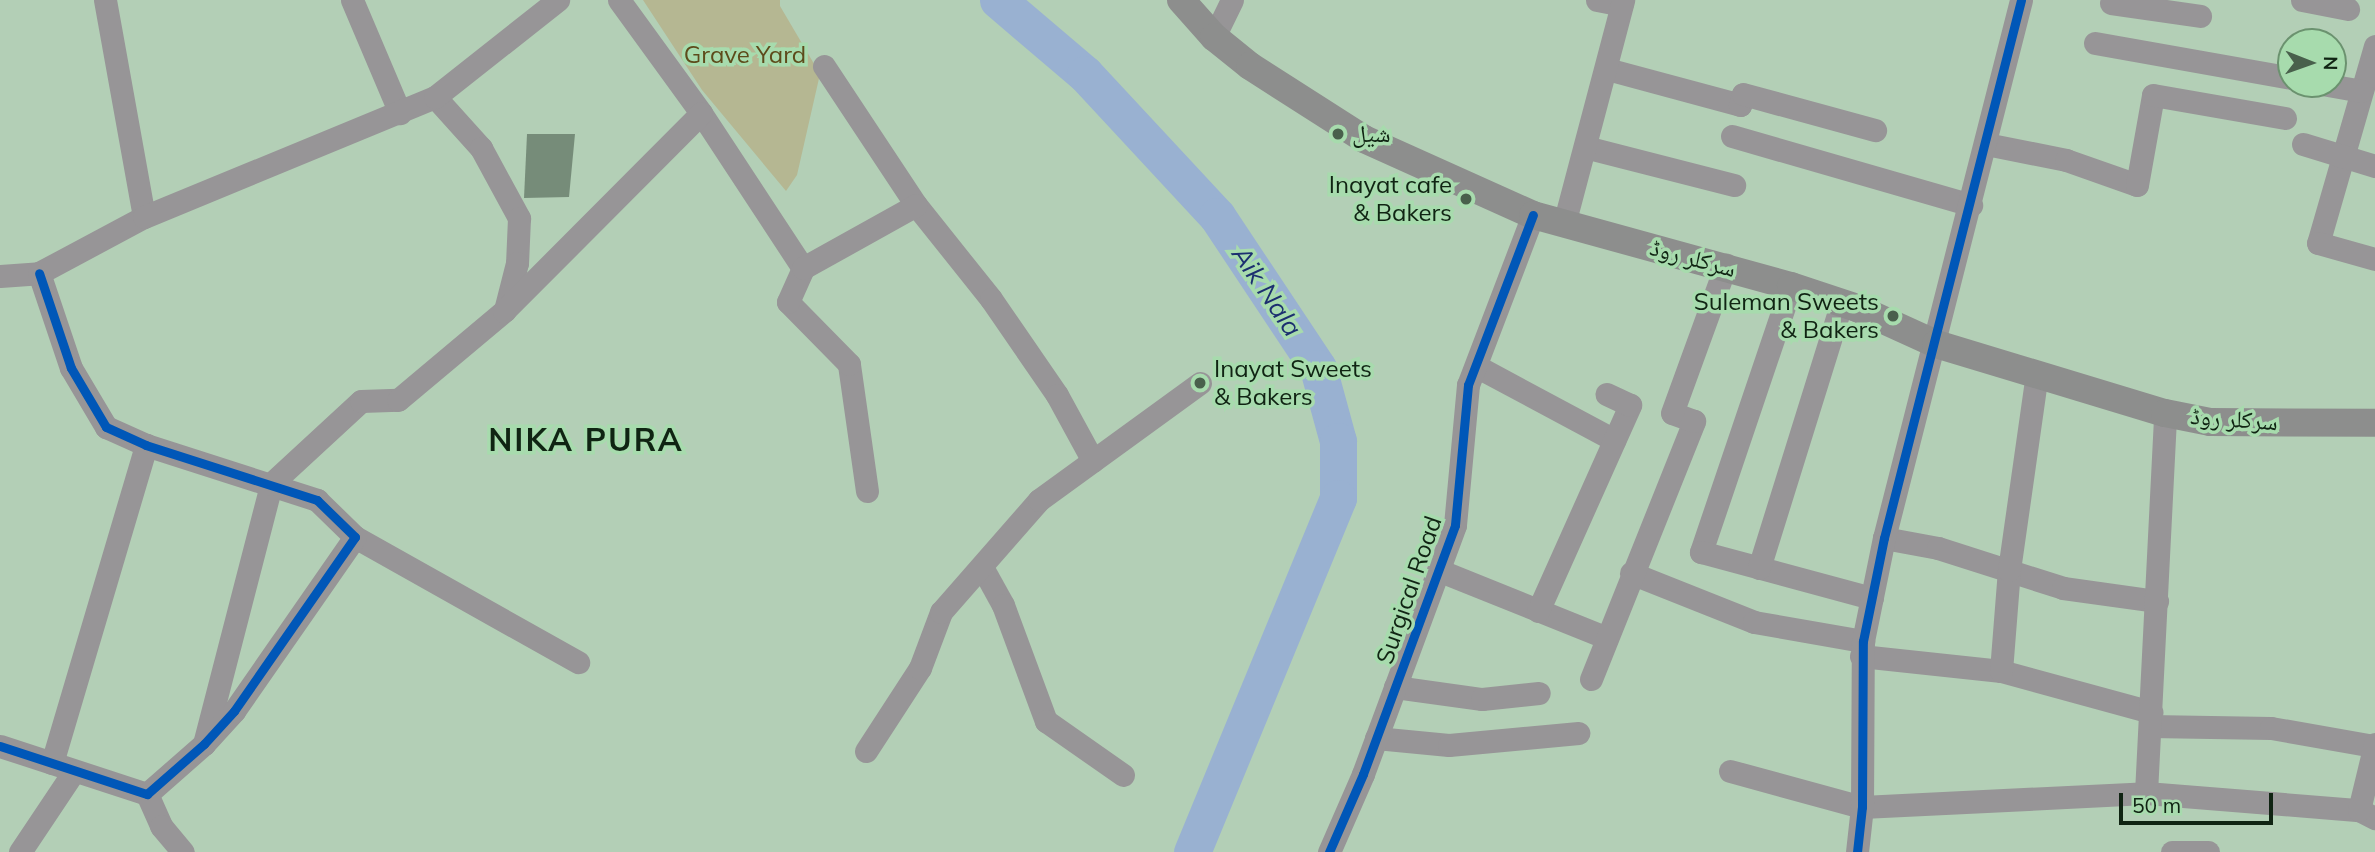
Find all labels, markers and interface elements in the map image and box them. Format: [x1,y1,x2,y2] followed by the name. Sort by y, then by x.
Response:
[2277,28,2347,98] north arrow
[684,41,806,69] park label: Grave Yard
[2319,56,2343,71] text: N
[1352,120,1391,148] place label: شیل
[1330,126,1346,142] marker: شیل
[1329,171,1452,227] place label: Inayat cafe & Bakers
[1458,191,1474,207] marker: Inayat cafe & Bakers
[1647,233,1739,283] street label: سرکلر روڈ
[1225,240,1309,342] water label: Aik Nala
[1694,288,1879,344] place label: Suleman Sweets & Bakers
[1885,308,1901,324] marker: Suleman Sweets & Bakers
[1214,355,1372,411] place label: Inayat Sweets & Bakers
[1192,375,1208,391] marker: Inayat Sweets & Bakers
[2189,402,2279,436] street label: سرکلر روڈ
[489,420,683,458] district label: NIKA PURA
[1370,512,1448,668] street label: Surgical Road
[2123,778,2277,822] scale bar
[2132,792,2181,818] text: 50 m

